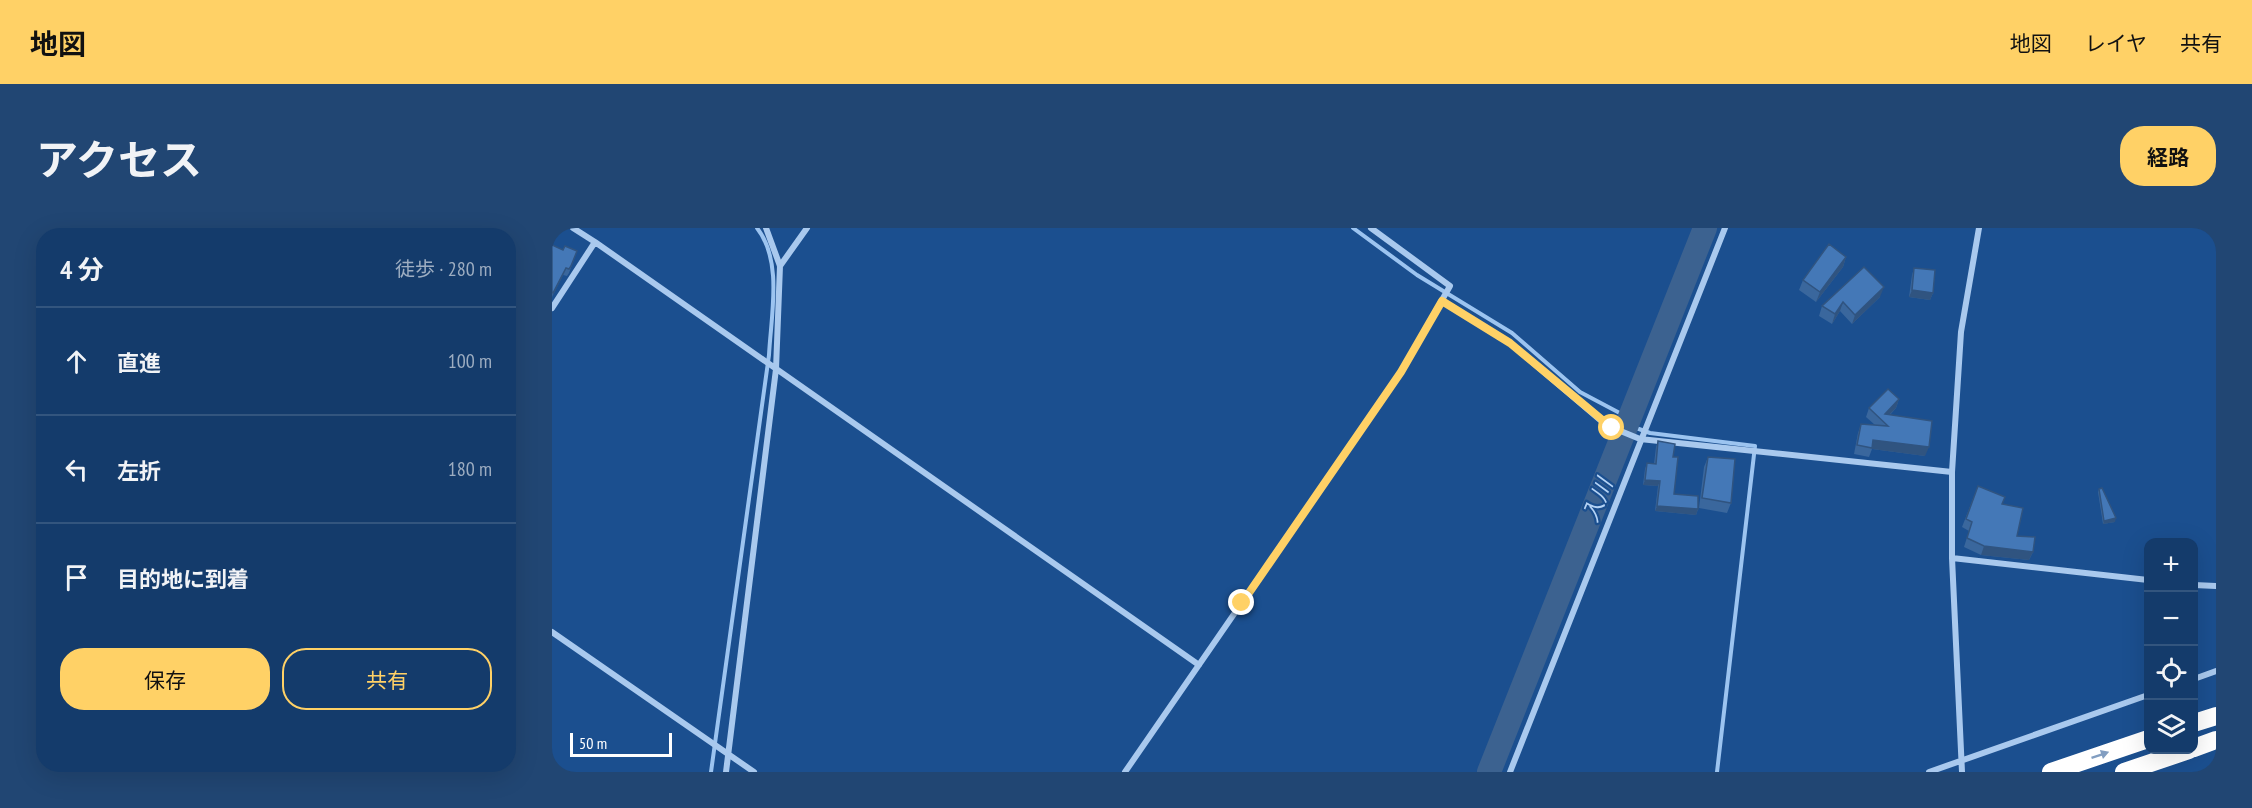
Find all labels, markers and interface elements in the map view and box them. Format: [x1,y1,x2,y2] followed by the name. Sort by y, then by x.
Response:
[30,25,86,62] text: 地図
[2010,30,2052,57] text: 地図
[2085,30,2147,57] text: レイヤ
[2180,30,2222,57] text: 共有
[2120,126,2216,186] button: 経路
[36,132,202,187] text: アクセス
[60,253,104,286] text: 4 分
[395,256,492,282] text: 徒歩 · 280 m
[60,345,93,378] icon: ahead
[448,348,492,374] text: 100 m
[117,349,161,377] text: 直進
[1598,414,1624,440] route start
[60,453,93,486] icon: left
[448,456,492,482] text: 180 m
[117,457,161,485] text: 左折
[1576,473,1619,526] water label: 入川
[2144,538,2198,754] map controls
[2144,538,2198,592] button: +
[60,561,93,594] icon: arrive
[117,565,249,593] text: 目的地に到着
[1228,589,1254,615] route end
[2144,592,2198,646] button: −
[2144,646,2198,700] button: locate
[60,648,270,710] button: 保存
[282,648,492,710] button: 共有
[2144,700,2198,754] button: layers
[570,730,672,758] scale bar
[579,733,607,753] text: 50 m
[2091,750,2109,760] one-way arrow

